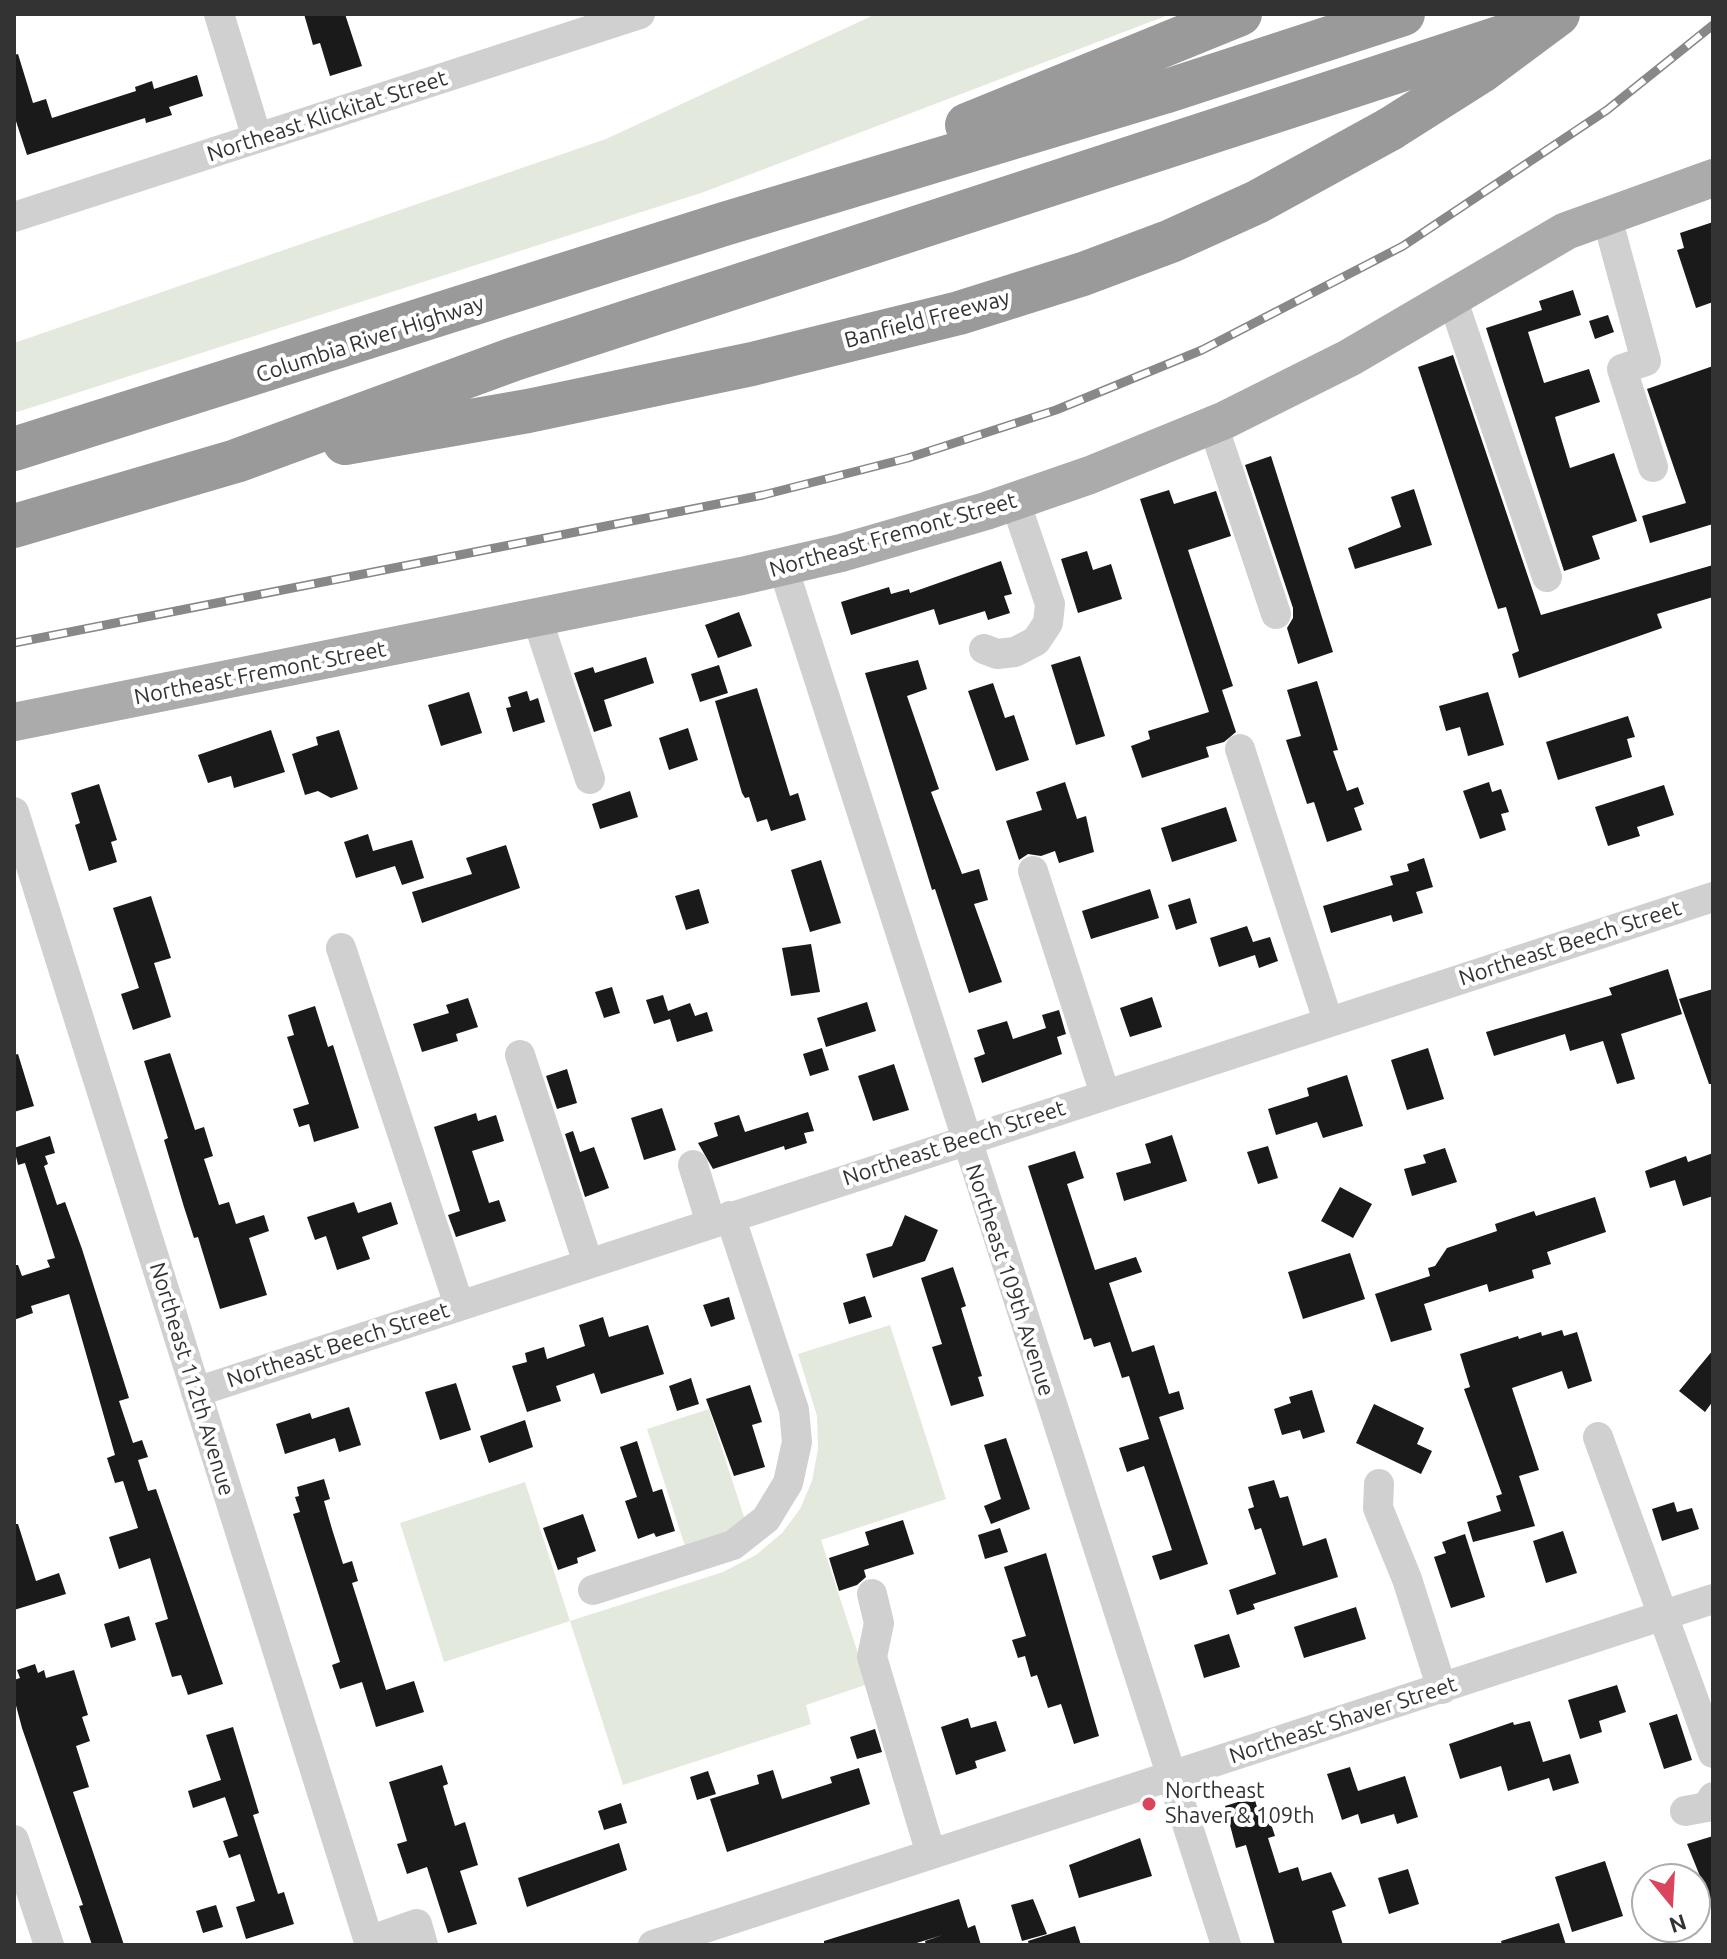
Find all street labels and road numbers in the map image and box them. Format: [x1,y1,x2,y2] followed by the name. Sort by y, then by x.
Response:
[204,65,450,167] street label: Northeast Klickitat Street
[841,284,1013,354] street label: Banfield Freeway
[253,290,487,388] street label: Columbia River Highway
[766,487,1020,583] street label: Northeast Fremont Street
[132,636,388,710] street label: Northeast Fremont Street
[1455,895,1685,991] street label: Northeast Beech Street
[839,1095,1069,1191] street label: Northeast Beech Street
[960,1161,1060,1399] street label: Northeast 109th Avenue
[144,1259,240,1499] street label: Northeast 112th Avenue
[223,1297,453,1393] street label: Northeast Beech Street
[1226,1671,1460,1769] street label: Northeast Shaver Street

